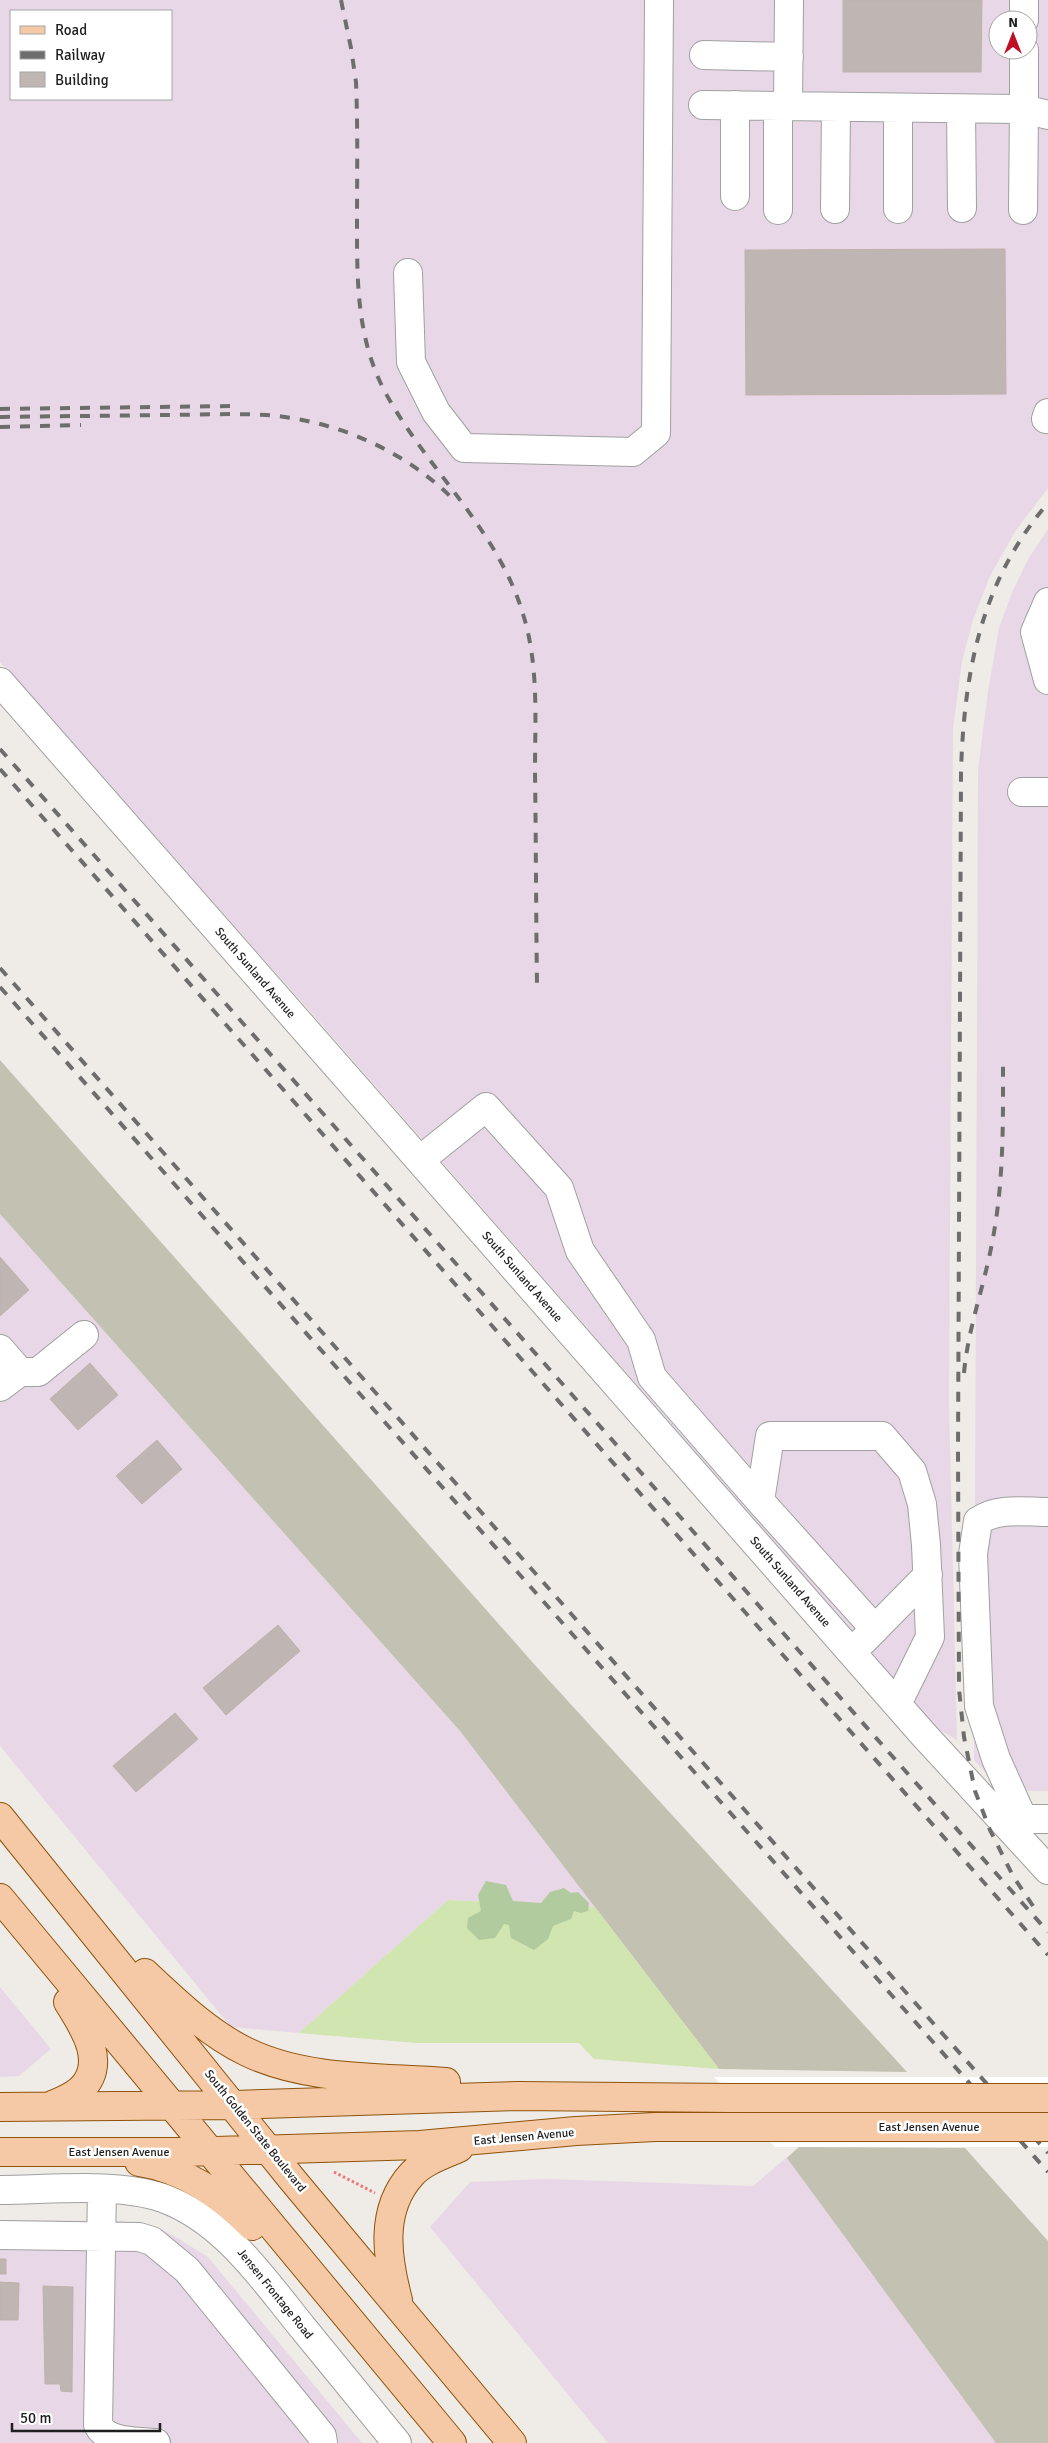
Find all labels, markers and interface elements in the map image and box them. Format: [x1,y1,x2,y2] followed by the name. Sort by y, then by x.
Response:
[10,10,172,100] legend
[988,10,1038,60] north arrow
[1008,14,1018,31] text: N
[55,21,87,39] text: Road
[55,46,105,64] text: Railway
[55,71,109,89] text: Building
[212,925,298,1021] street label: South Sunland Avenue
[479,1229,565,1325] street label: South Sunland Avenue
[747,1534,833,1630] street label: South Sunland Avenue
[201,2067,309,2195] street label: South Golden State Boulevard
[879,2120,979,2135] street label: East Jensen Avenue
[473,2125,575,2149] street label: East Jensen Avenue
[69,2145,169,2160] street label: East Jensen Avenue
[234,2246,316,2342] street label: Jensen Frontage Road
[12,2400,160,2432] scale bar
[20,2409,51,2427] text: 50 m

